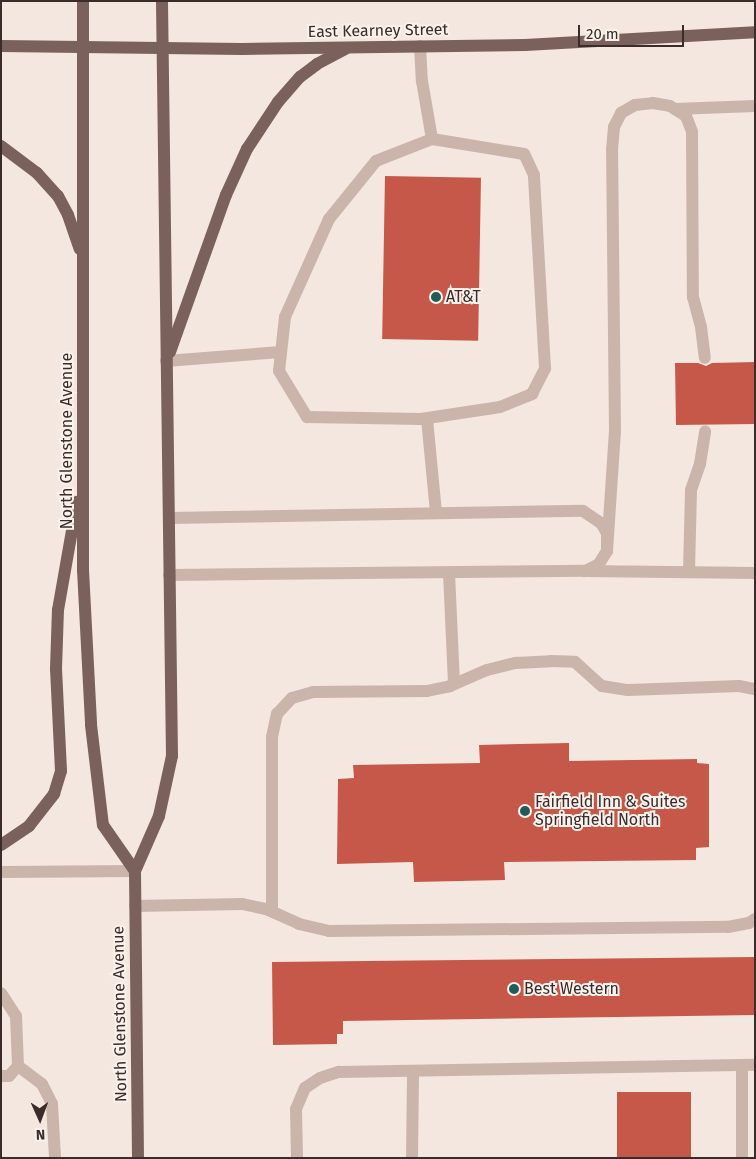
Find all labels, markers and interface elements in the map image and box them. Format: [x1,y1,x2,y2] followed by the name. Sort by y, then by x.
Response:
[581,15,687,47] scale bar
[308,20,448,42] street label: East Kearney Street
[586,25,619,43] text: 20 m
[446,287,481,307] place label: AT&T
[430,291,442,303] marker: AT&T
[57,353,77,529] street label: North Glenstone Avenue
[535,792,686,830] place label: Fairfield Inn & Suites Springfield North
[519,805,531,817] marker: Fairfield Inn & Suites Springfield North
[109,926,131,1102] street label: North Glenstone Avenue
[524,979,619,999] place label: Best Western
[508,983,520,995] marker: Best Western
[15,1094,65,1144] north arrow
[36,1126,45,1143] text: N

